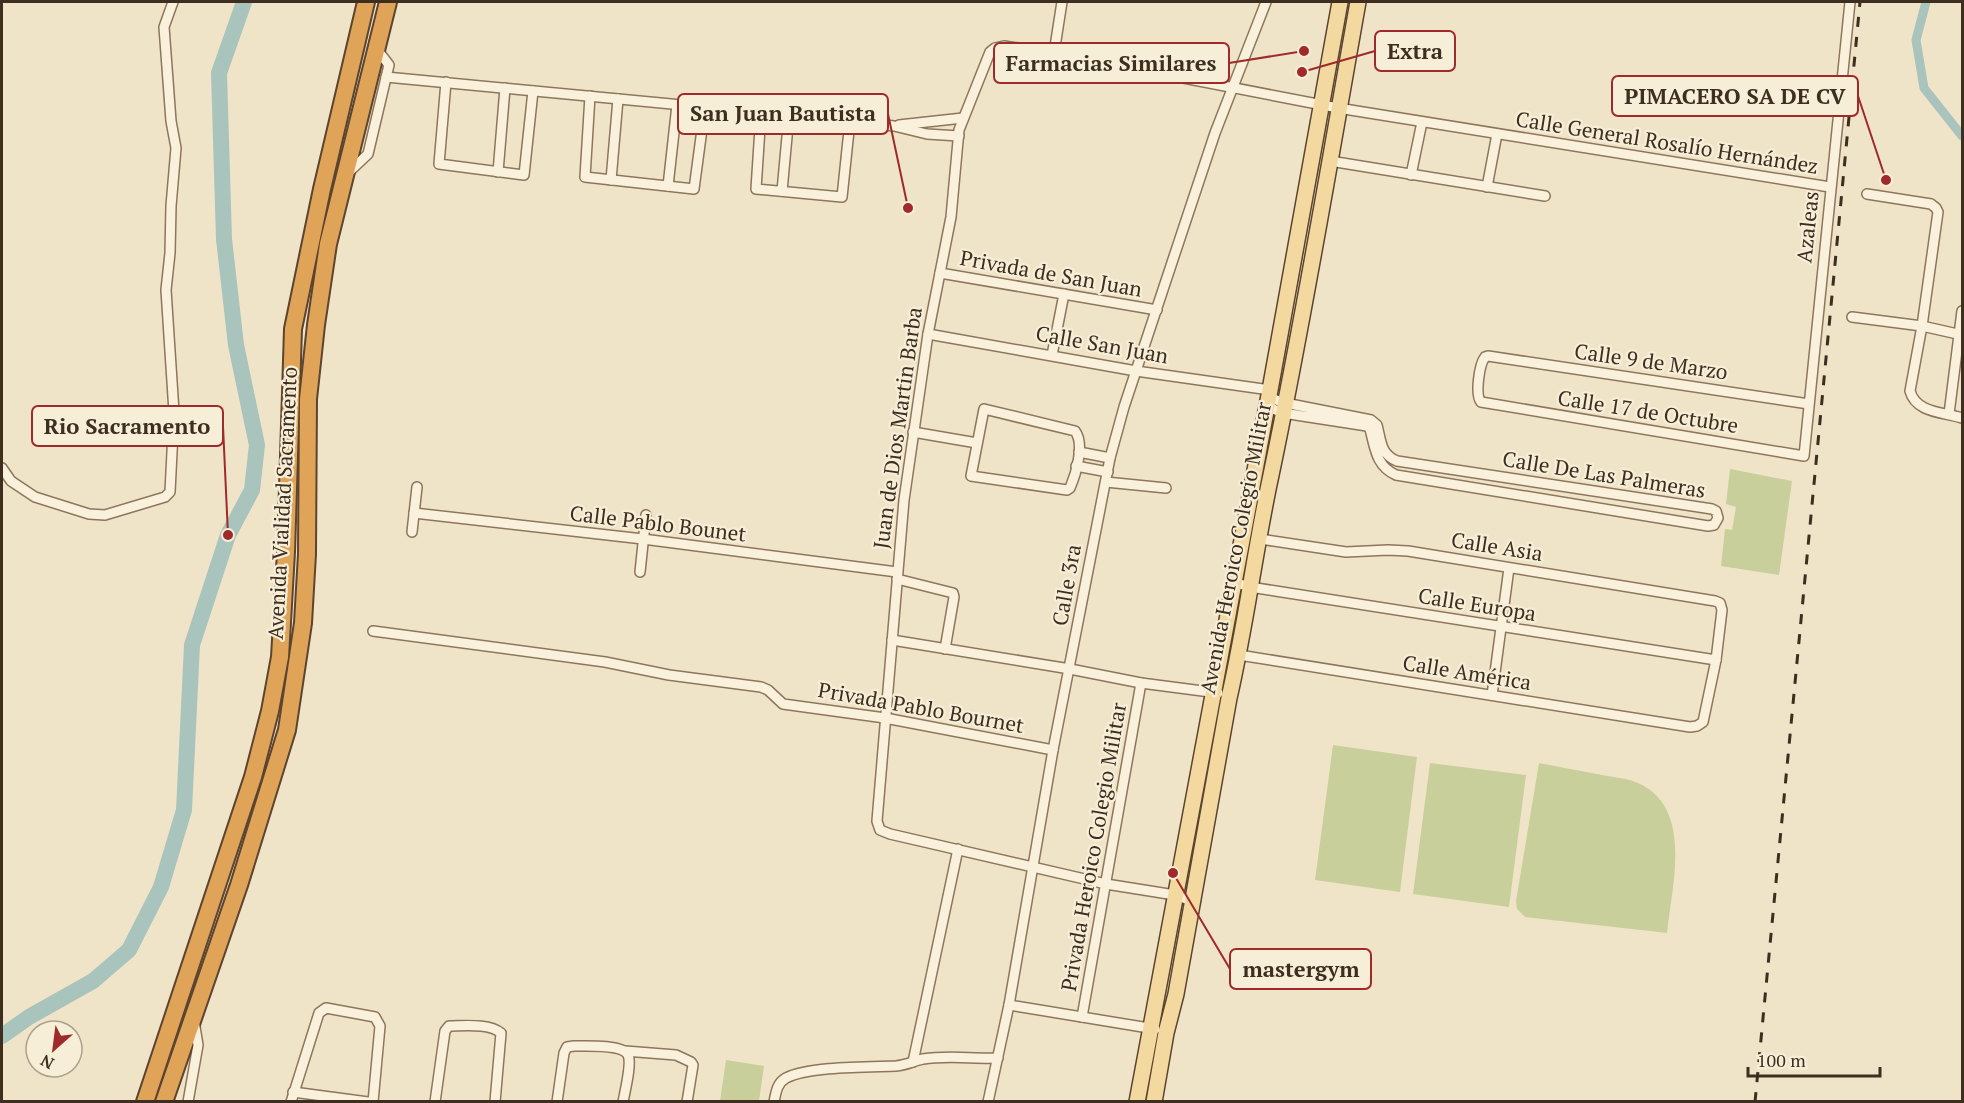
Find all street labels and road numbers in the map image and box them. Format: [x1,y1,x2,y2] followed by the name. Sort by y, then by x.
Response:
[1514,104,1820,180] street label: Calle General Rosalío Hernández
[1789,190,1825,264] street label: Azaleas
[958,243,1145,303] street label: Privada de San Juan
[866,305,928,551] street label: Juan de Dios Martin Barba
[1034,319,1171,370] street label: Calle San Juan
[1573,336,1730,386] street label: Calle 9 de Marzo
[261,366,303,640] street label: Avenida Vialidad Sacramento
[1556,383,1740,439] street label: Calle 17 de Octubre
[1193,399,1277,696] street label: Avenida Heroico Colegio Militar
[1501,444,1708,504] street label: Calle De Las Palmeras
[568,498,748,548] street label: Calle Pablo Bounet
[1449,525,1545,567] street label: Calle Asia
[1045,541,1087,628] street label: Calle 3ra
[1416,581,1538,627] street label: Calle Europa
[1401,648,1534,696] street label: Calle América
[816,675,1026,739] street label: Privada Pablo Bournet
[1054,700,1132,993] street label: Privada Heroico Colegio Militar

